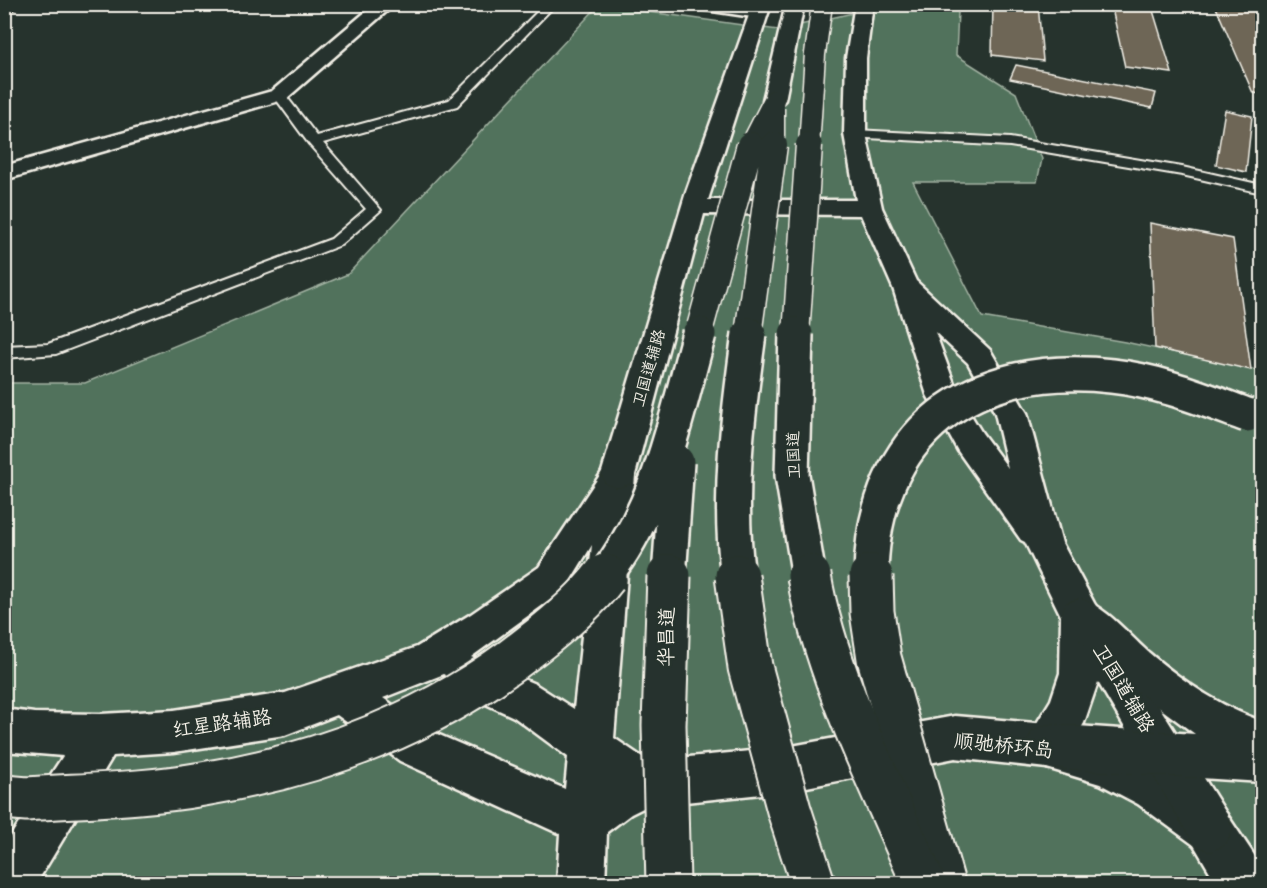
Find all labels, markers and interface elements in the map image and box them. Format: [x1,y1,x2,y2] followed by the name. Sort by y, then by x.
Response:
[627,327,670,409] street label: 卫国道辅路
[782,431,805,479] street label: 卫国道
[652,607,680,667] street label: 华昌道
[1087,638,1161,738] street label: 卫国道辅路
[171,703,274,743] street label: 红星路辅路
[953,727,1055,763] street label: 顺驰桥环岛

